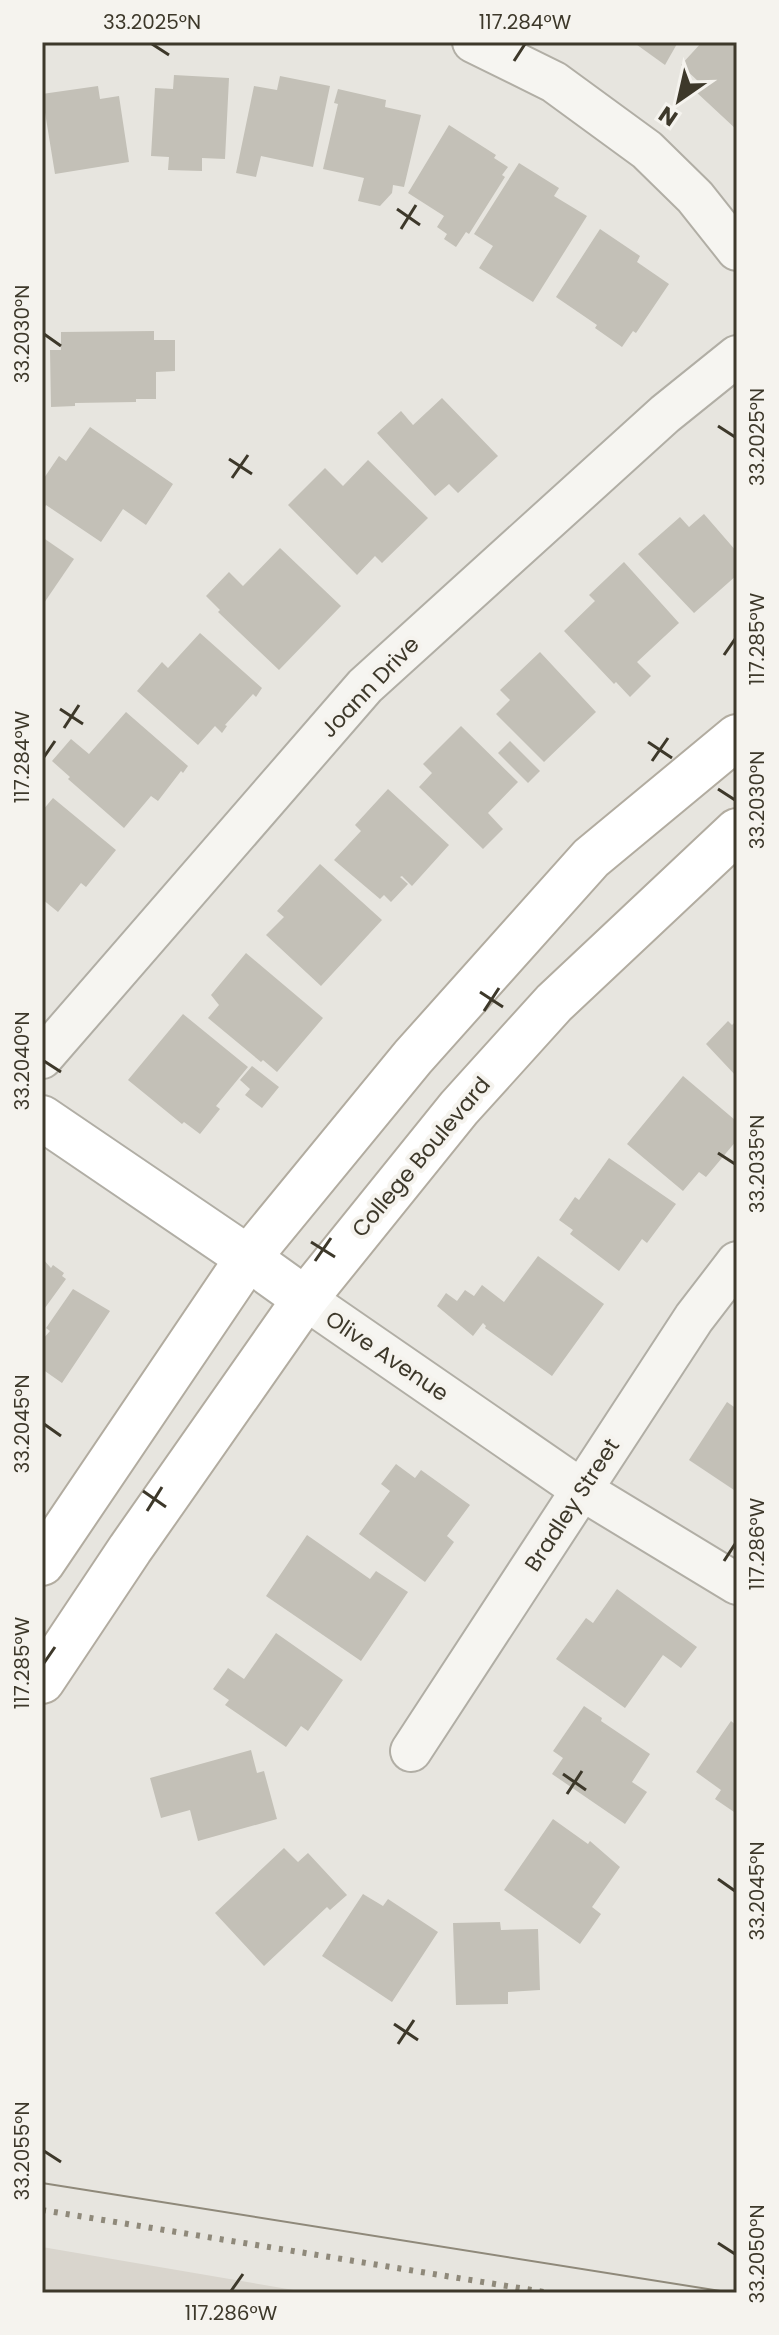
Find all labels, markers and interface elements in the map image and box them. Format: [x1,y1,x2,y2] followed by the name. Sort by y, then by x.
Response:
[103,8,201,36] text: 33.2025°N
[479,8,572,36] text: 117.284°W
[639,60,719,140] north arrow
[653,99,684,134] text: N
[8,285,36,383] text: 33.2030°N
[743,388,771,486] text: 33.2025°N
[743,592,771,685] text: 117.285°W
[314,630,426,744] street label: Joann Drive
[8,710,36,803] text: 117.284°W
[743,751,771,849] text: 33.2030°N
[8,1011,36,1111] text: 33.2040°N
[345,1070,497,1244] street label: College Boulevard
[743,1115,771,1213] text: 33.2035°N
[319,1303,455,1409] street label: Olive Avenue
[8,1374,36,1474] text: 33.2045°N
[517,1432,627,1578] street label: Bradley Street
[743,1497,771,1590] text: 117.286°W
[8,1616,36,1709] text: 117.285°W
[743,1841,771,1941] text: 33.2045°N
[8,2101,36,2201] text: 33.2055°N
[743,2204,771,2304] text: 33.2050°N
[185,2299,278,2327] text: 117.286°W

